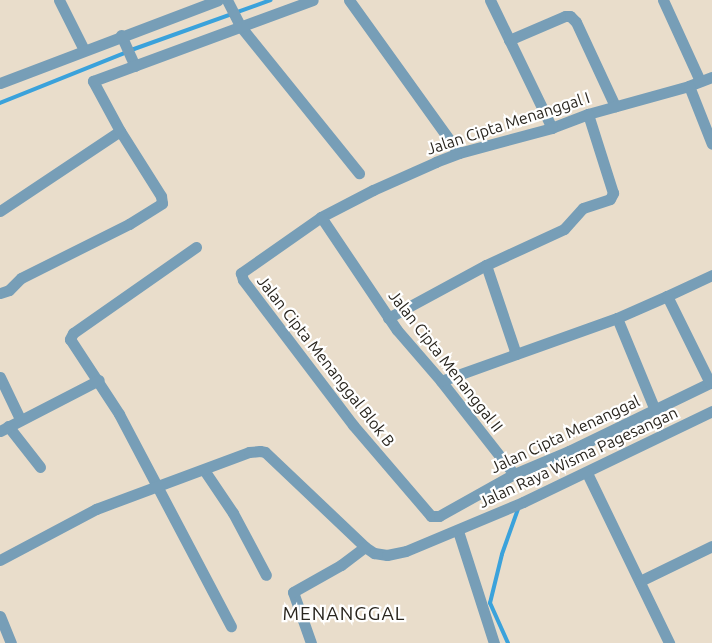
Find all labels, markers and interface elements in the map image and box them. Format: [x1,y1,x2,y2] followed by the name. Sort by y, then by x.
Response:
[424,88,592,158] street label: Jalan Cipta Menanggal I
[253,272,399,450] street label: Jalan Cipta Menanggal Blok B
[385,286,507,436] street label: Jalan Cipta Menanggal II
[487,391,643,477] street label: Jalan Cipta Menanggal
[475,402,681,512] street label: Jalan Raya Wisma Pagesangan
[281,603,407,625] district label: MENANGGAL

